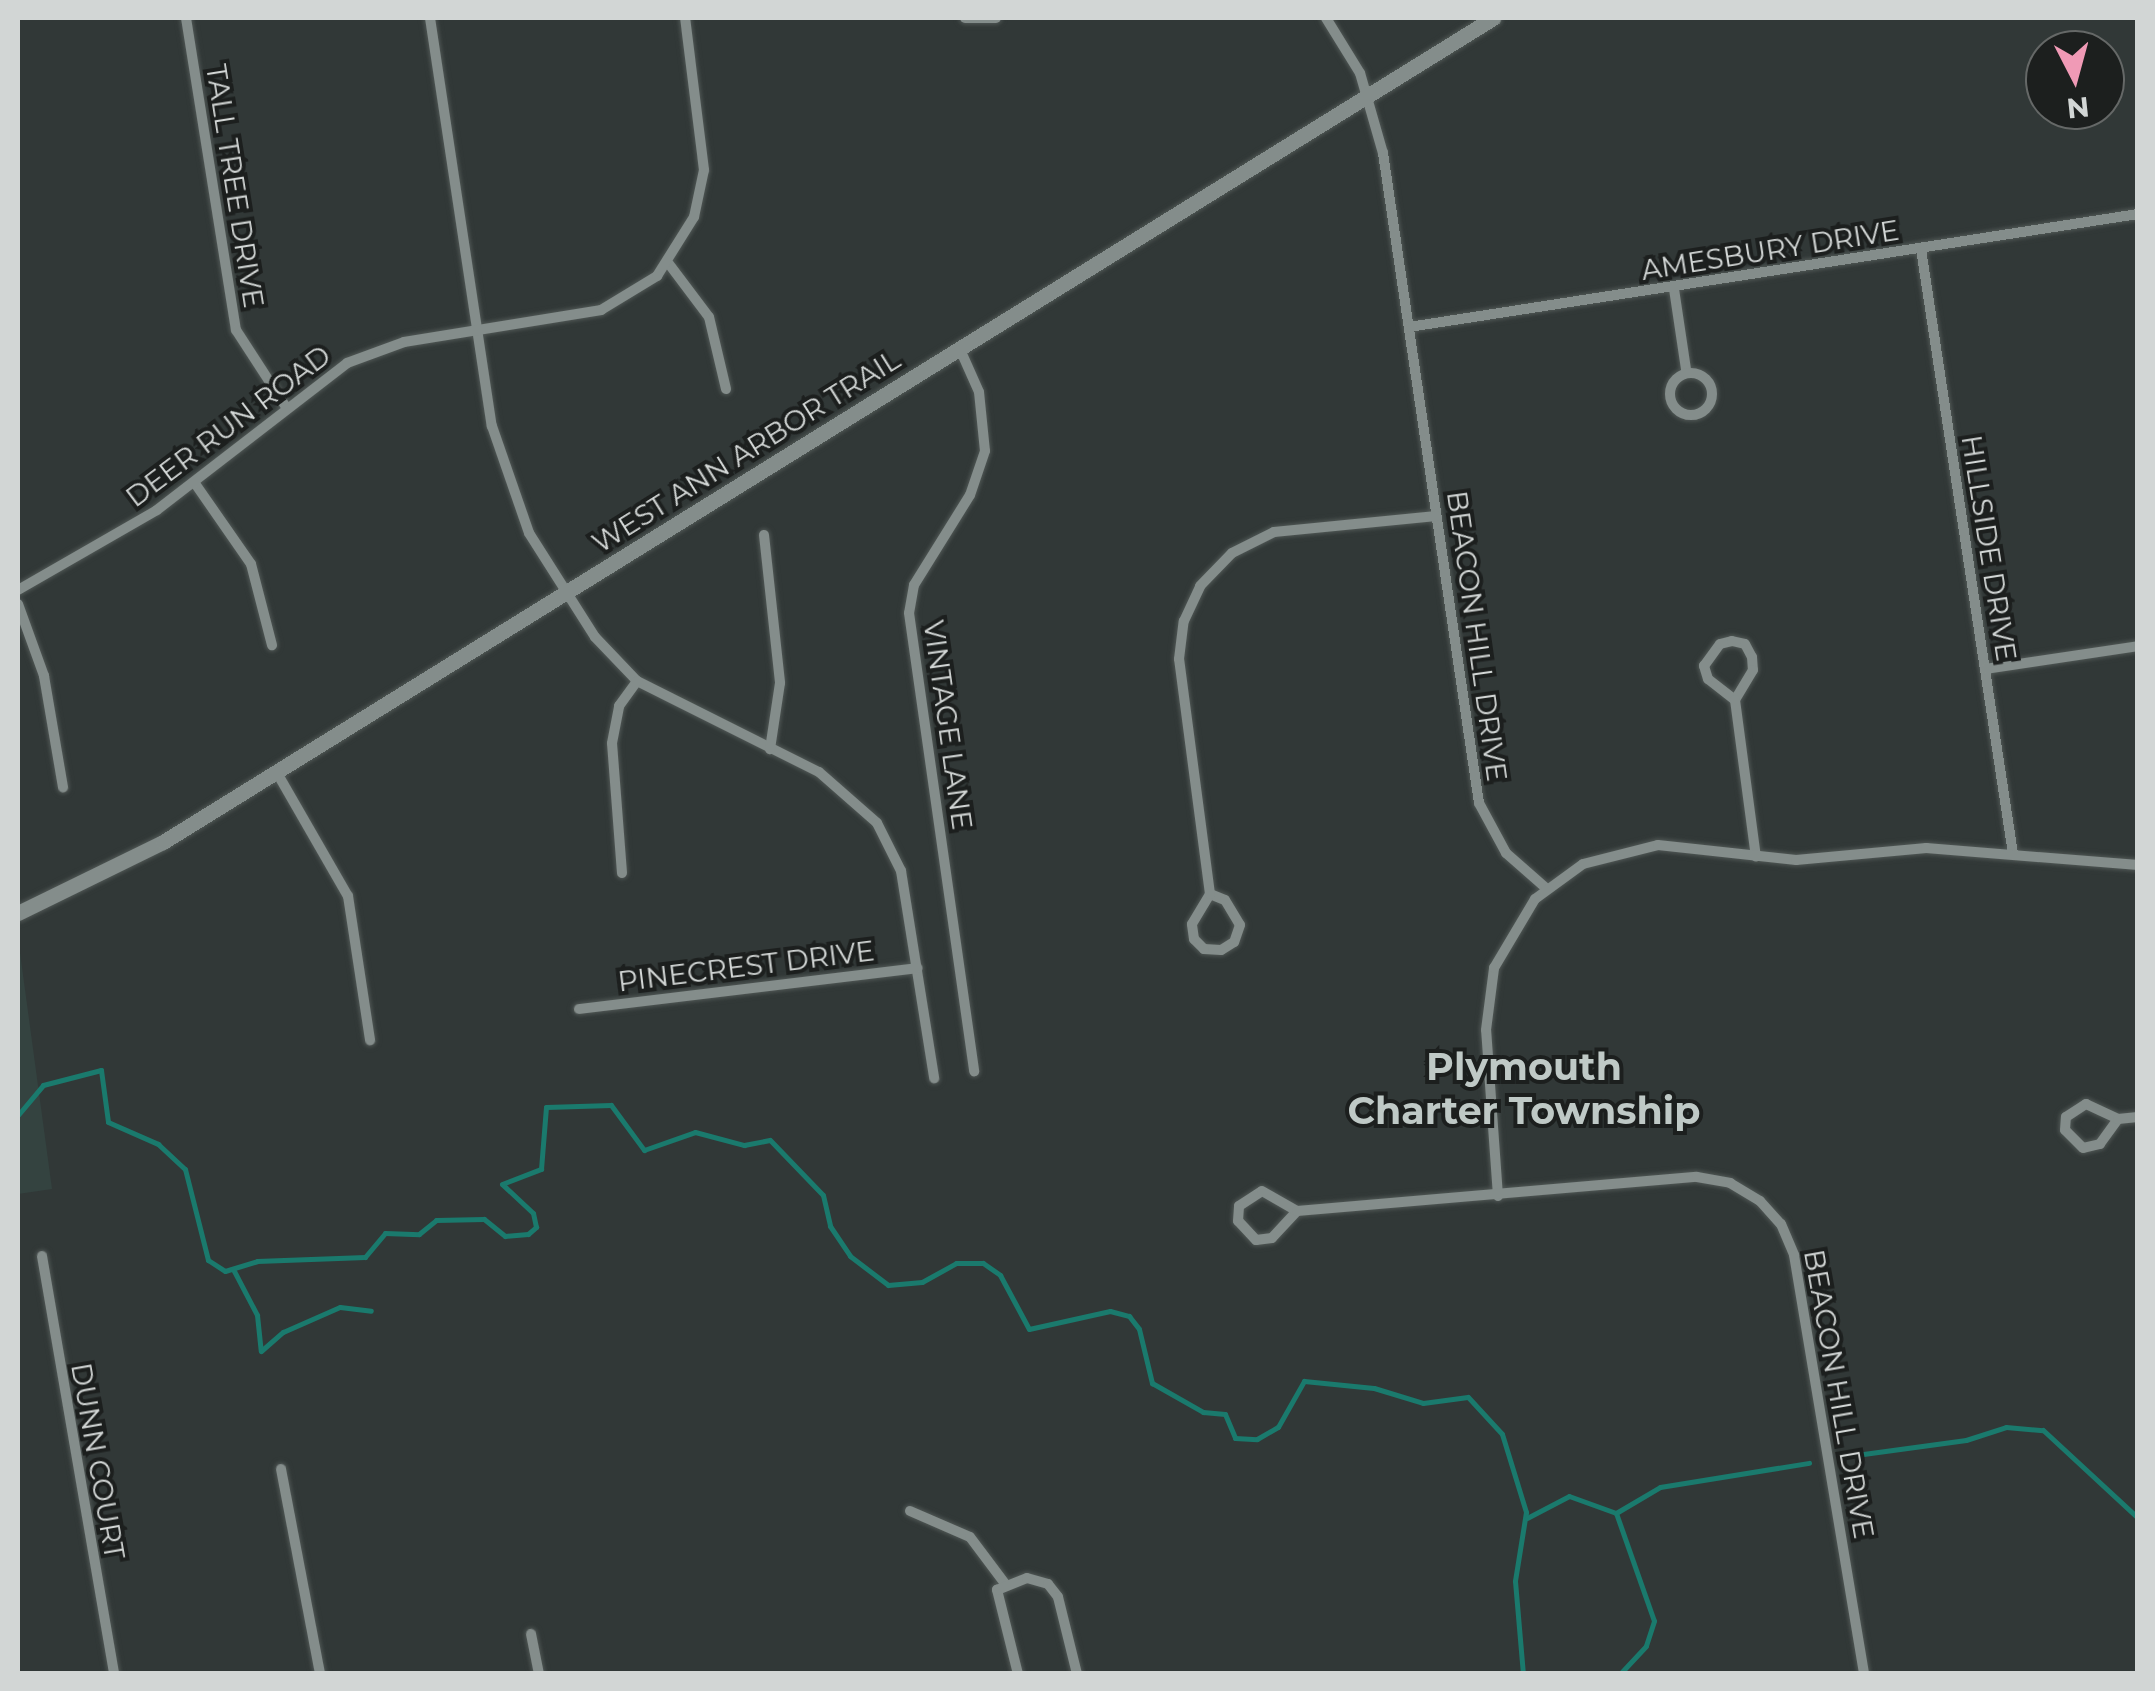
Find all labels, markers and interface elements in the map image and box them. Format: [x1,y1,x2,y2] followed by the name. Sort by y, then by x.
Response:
[2025,30,2125,130] north arrow
[199,62,271,310] street label: TALL TREE DRIVE
[2065,90,2091,126] text: N
[1639,213,1901,287] street label: AMESBURY DRIVE
[119,338,337,514] street label: DEER RUN ROAD
[586,342,906,560] street label: WEST ANN ARBOR TRAIL
[1955,433,2023,663] street label: HILLSIDE DRIVE
[1440,489,1514,783] street label: BEACON HILL DRIVE
[917,618,979,832] street label: VINTAGE LANE
[616,934,876,998] street label: PINECREST DRIVE
[1348,1044,1700,1134] district label: Plymouth Charter Township
[1797,1247,1881,1541] street label: BEACON HILL DRIVE
[64,1360,132,1562] street label: DUNN COURT

